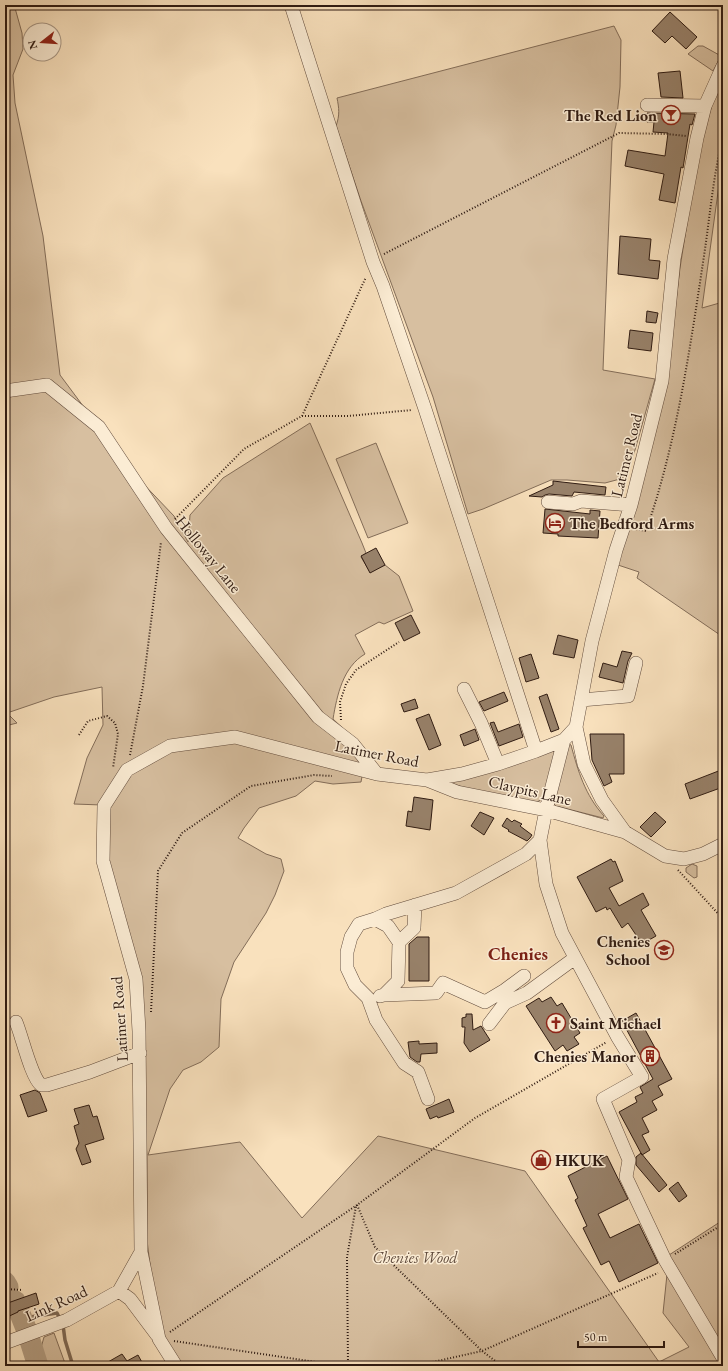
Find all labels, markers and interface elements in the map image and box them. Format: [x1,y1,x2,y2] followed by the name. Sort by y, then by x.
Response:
[22,22,62,62] north arrow
[24,39,40,51] text: N
[660,104,682,126] bar icon: The Red Lion
[564,105,657,126] place label: The Red Lion
[606,410,647,499] street label: Latimer Road
[171,511,246,597] street label: Holloway Lane
[544,512,566,534] hotel icon: The Bedford Arms
[569,513,695,534] place label: The Bedford Arms
[333,735,422,772] street label: Latimer Road
[486,771,573,810] street label: Claypits Lane
[597,931,650,970] place label: Chenies School
[653,939,675,961] school or university icon: Chenies School
[488,942,548,965] district label: Chenies
[106,975,133,1062] street label: Latimer Road
[545,1012,567,1034] church icon: Saint Michael
[570,1013,662,1034] place label: Saint Michael
[639,1045,661,1067] building icon: Chenies Manor
[534,1046,636,1067] place label: Chenies Manor
[530,1149,552,1171] shop icon: HKUK
[555,1150,605,1171] place label: HKUK
[373,1247,458,1268] park label: Chenies Wood
[22,1280,91,1326] street label: Link Road
[578,1323,664,1349] scale bar
[584,1329,608,1345] text: 50 m

